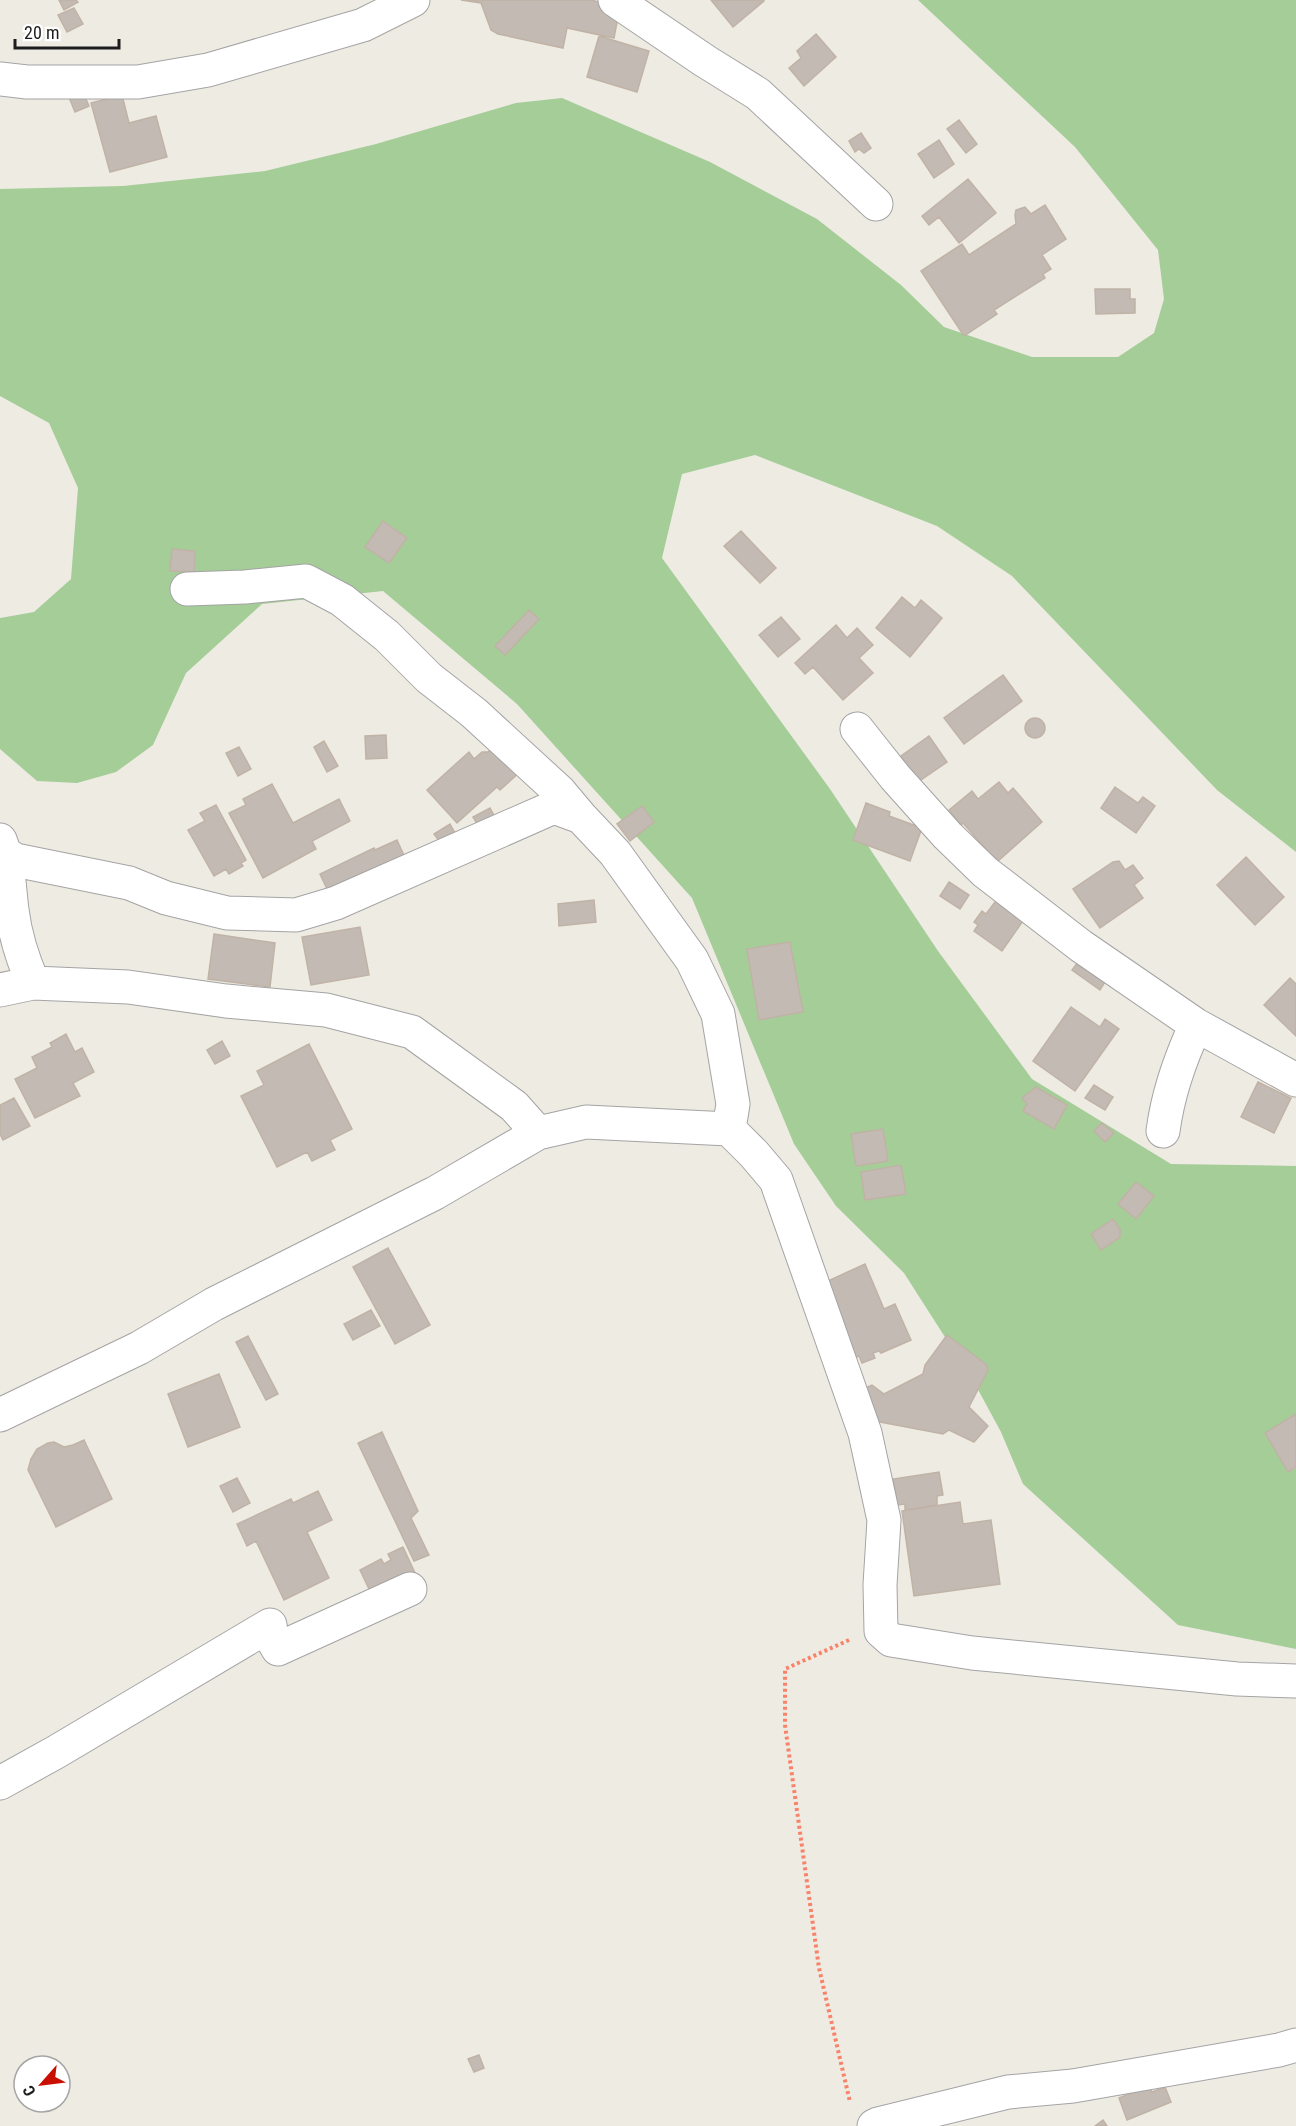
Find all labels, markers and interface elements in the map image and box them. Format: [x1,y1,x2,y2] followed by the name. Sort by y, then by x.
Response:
[15,12,118,50] scale bar
[24,22,59,43] text: 20 m
[12,2054,72,2114] north arrow
[19,2082,40,2099] text: С

